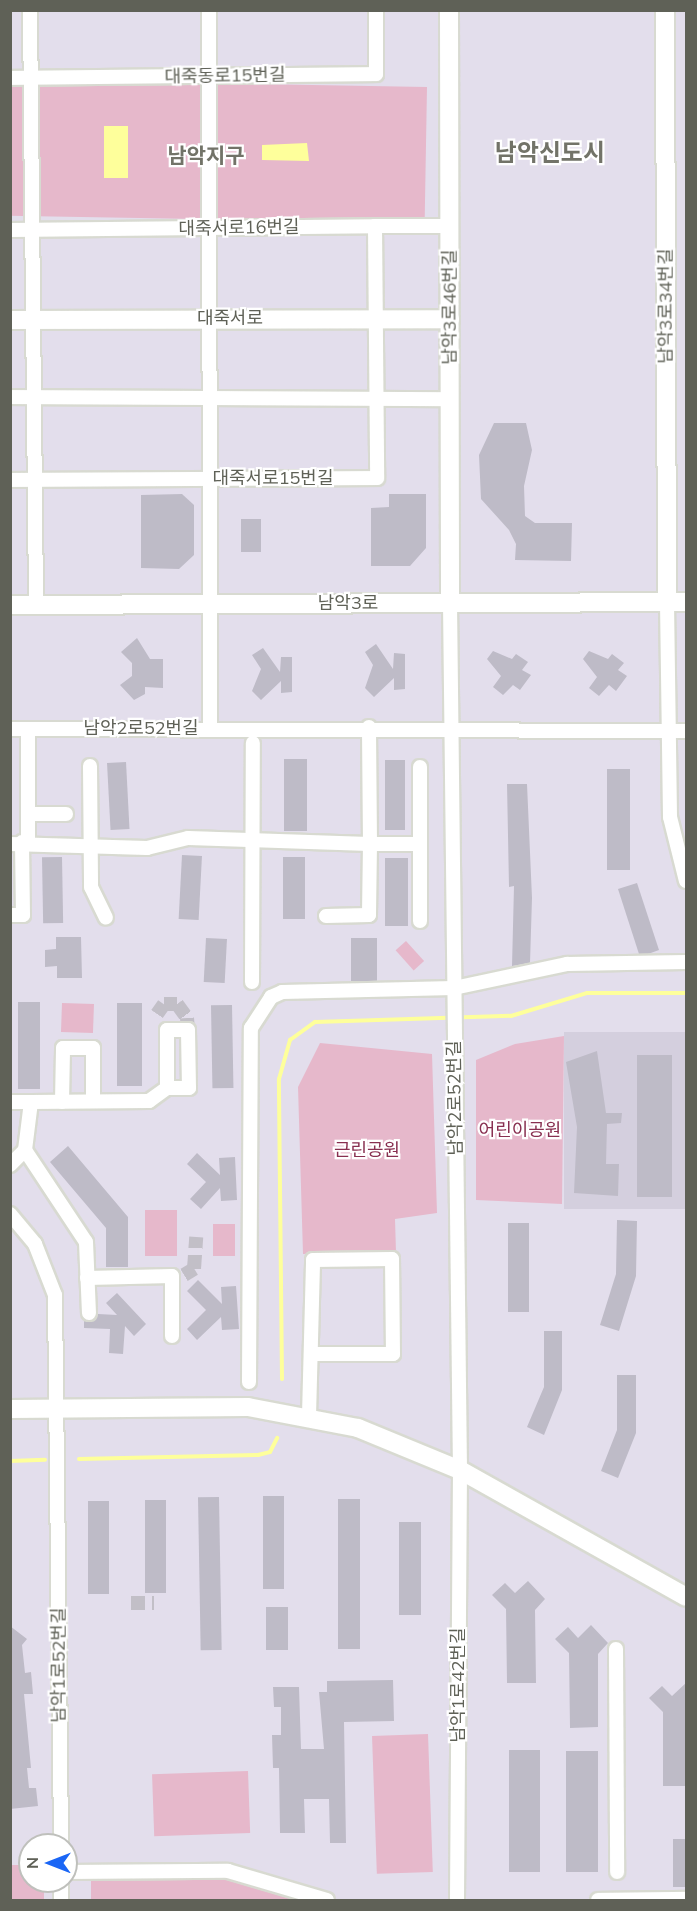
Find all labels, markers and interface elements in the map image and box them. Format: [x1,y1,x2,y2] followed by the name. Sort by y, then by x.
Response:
[164,64,286,88] street label: 대죽동로15번길
[495,139,605,167] district label: 남악신도시
[167,142,245,168] district label: 남악지구
[178,216,300,240] street label: 대죽서로16번길
[655,248,677,364] street label: 남악3로34번길
[439,249,461,365] street label: 남악3로46번길
[197,307,263,329] street label: 대죽서로
[213,467,333,489] street label: 대죽서로15번길
[318,592,378,614] street label: 남악3로
[83,717,199,739] street label: 남악2로52번길
[443,1040,467,1156] street label: 남악2로52번길
[479,1119,561,1141] park label: 어린이공원
[334,1139,400,1161] park label: 근린공원
[48,1607,70,1723] street label: 남악1로52번길
[447,1627,469,1743] street label: 남악1로42번길
[18,1833,78,1893] north arrow
[22,1857,42,1869] text: N

